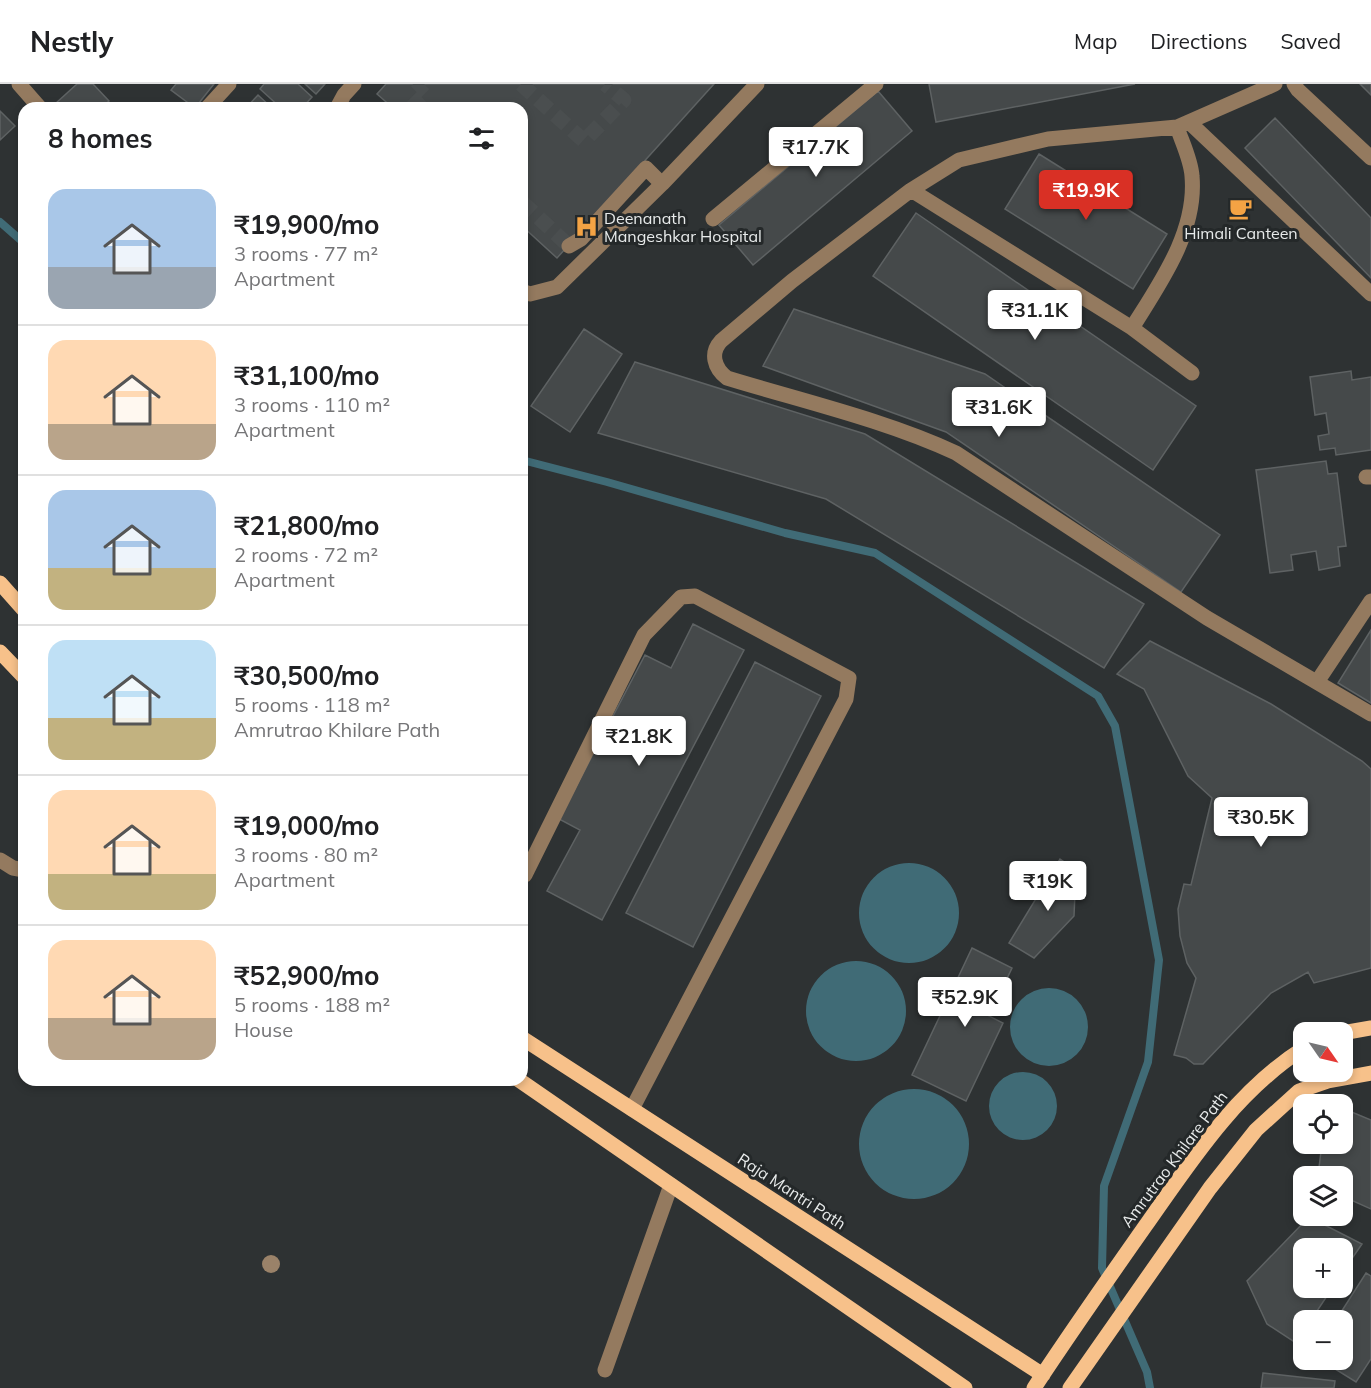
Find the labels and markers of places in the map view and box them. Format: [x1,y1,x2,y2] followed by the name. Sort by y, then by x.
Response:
[767,127,865,178] pin: ₹17.7K
[1037,170,1135,221] pin: ₹19.9K
[1228,195,1254,221] cafe icon: Himali Canteen
[604,208,762,246] place label: Deenanath Mangeshkar Hospital
[573,214,599,240] hospital icon: Deenanath Mangeshkar Hospital
[1184,223,1298,243] place label: Himali Canteen
[986,290,1084,341] pin: ₹31.1K
[950,387,1048,438] pin: ₹31.6K
[590,716,688,767] pin: ₹21.8K
[1212,797,1310,848] pin: ₹30.5K
[1012,861,1084,912] pin: ₹19K
[916,977,1014,1028] pin: ₹52.9K

